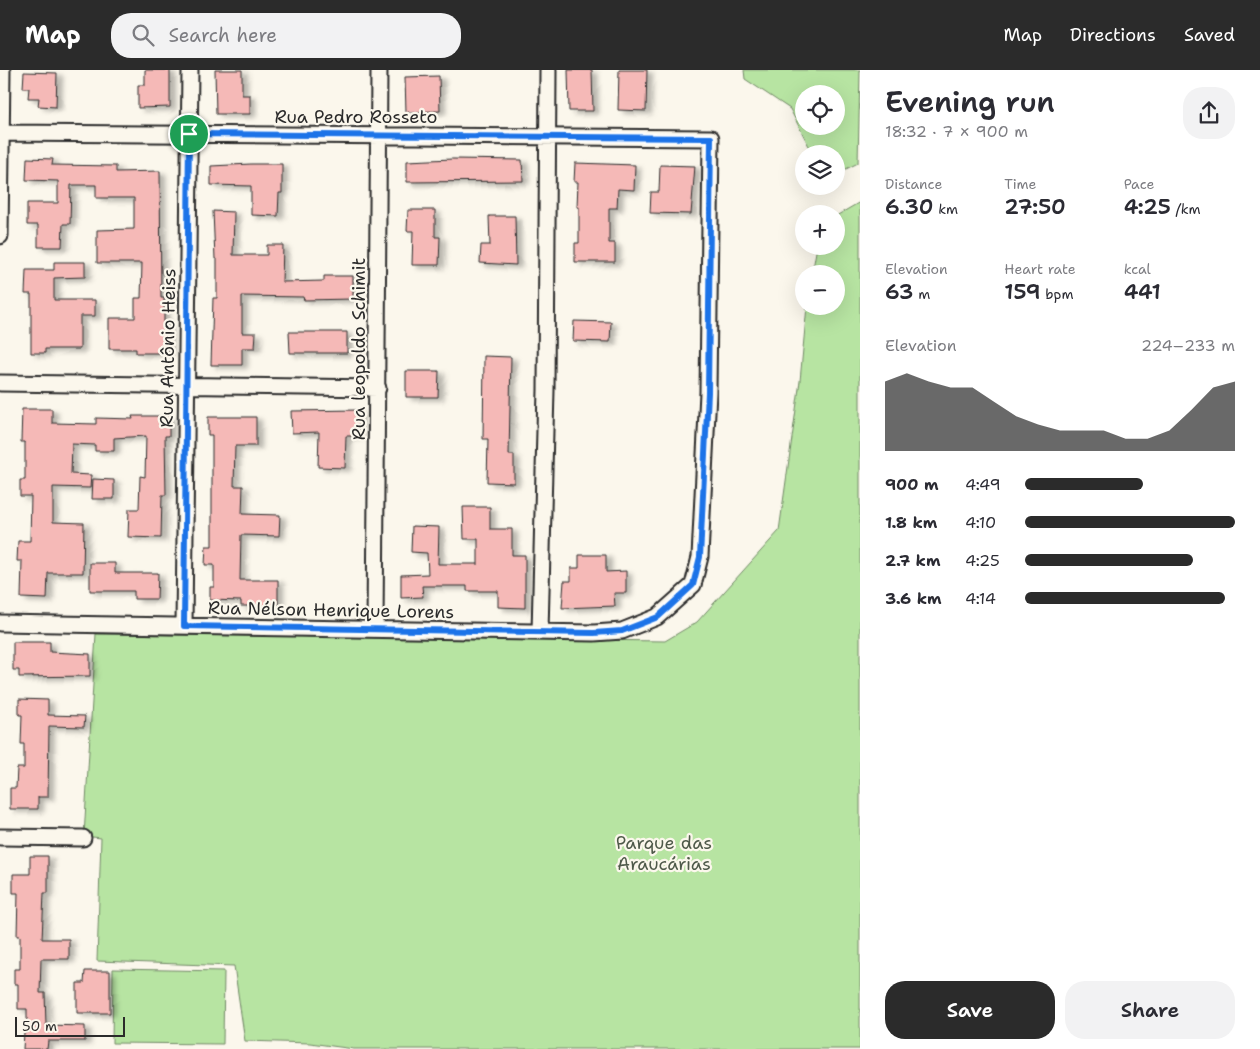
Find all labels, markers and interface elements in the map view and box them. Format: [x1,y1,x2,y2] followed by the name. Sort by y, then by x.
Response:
[111,13,461,58] search box
[25,19,81,51] text: Map
[129,21,157,49] icon: search
[169,23,277,48] text: Search here
[1004,23,1042,47] text: Map
[1070,23,1156,47] text: Directions
[1184,23,1235,47] text: Saved
[885,83,1055,121] text: Evening run
[795,85,845,315] map controls
[795,85,845,135] button: locate
[1183,87,1235,139] button: share
[275,105,437,129] street label: Rua Pedro Rosseto
[168,113,210,155] pin
[175,120,203,148] icon: arrive
[885,121,1028,142] text: 18:32 · 7 × 900 m
[795,145,845,195] button: layers
[885,175,942,193] text: Distance
[1004,175,1036,193] text: Time
[1124,175,1154,193] text: Pace
[885,193,934,221] text: 6.30
[1004,193,1066,221] text: 27:50
[1124,193,1171,221] text: 4:25
[934,200,958,218] text: km
[1171,200,1201,218] text: /km
[795,205,845,255] button: +
[347,258,371,440] street label: Rua leopoldo Schimit
[885,260,948,278] text: Elevation
[1004,260,1076,278] text: Heart rate
[1124,260,1151,278] text: kcal
[795,265,845,315] button: −
[155,268,181,428] street label: Rua Antônio Heiss
[885,278,914,306] text: 63
[1004,278,1041,306] text: 159
[1124,278,1161,306] text: 441
[914,285,930,303] text: m
[1041,285,1073,303] text: bpm
[885,335,957,356] text: Elevation
[1141,335,1235,356] text: 224–233 m
[885,474,939,495] text: 900 m
[965,474,1001,495] text: 4:49
[885,512,937,533] text: 1.8 km
[965,512,996,533] text: 4:10
[885,550,940,571] text: 2.7 km
[965,550,1000,571] text: 4:25
[885,588,942,609] text: 3.6 km
[965,588,996,609] text: 4:14
[208,596,454,624] street label: Rua Nélson Henrique Lorens
[616,831,712,876] park label: Parque das Araucárias
[885,981,1055,1039] button: Save
[1065,981,1235,1039] button: Share
[15,1014,125,1037] scale bar
[22,1017,57,1035] text: 50 m

